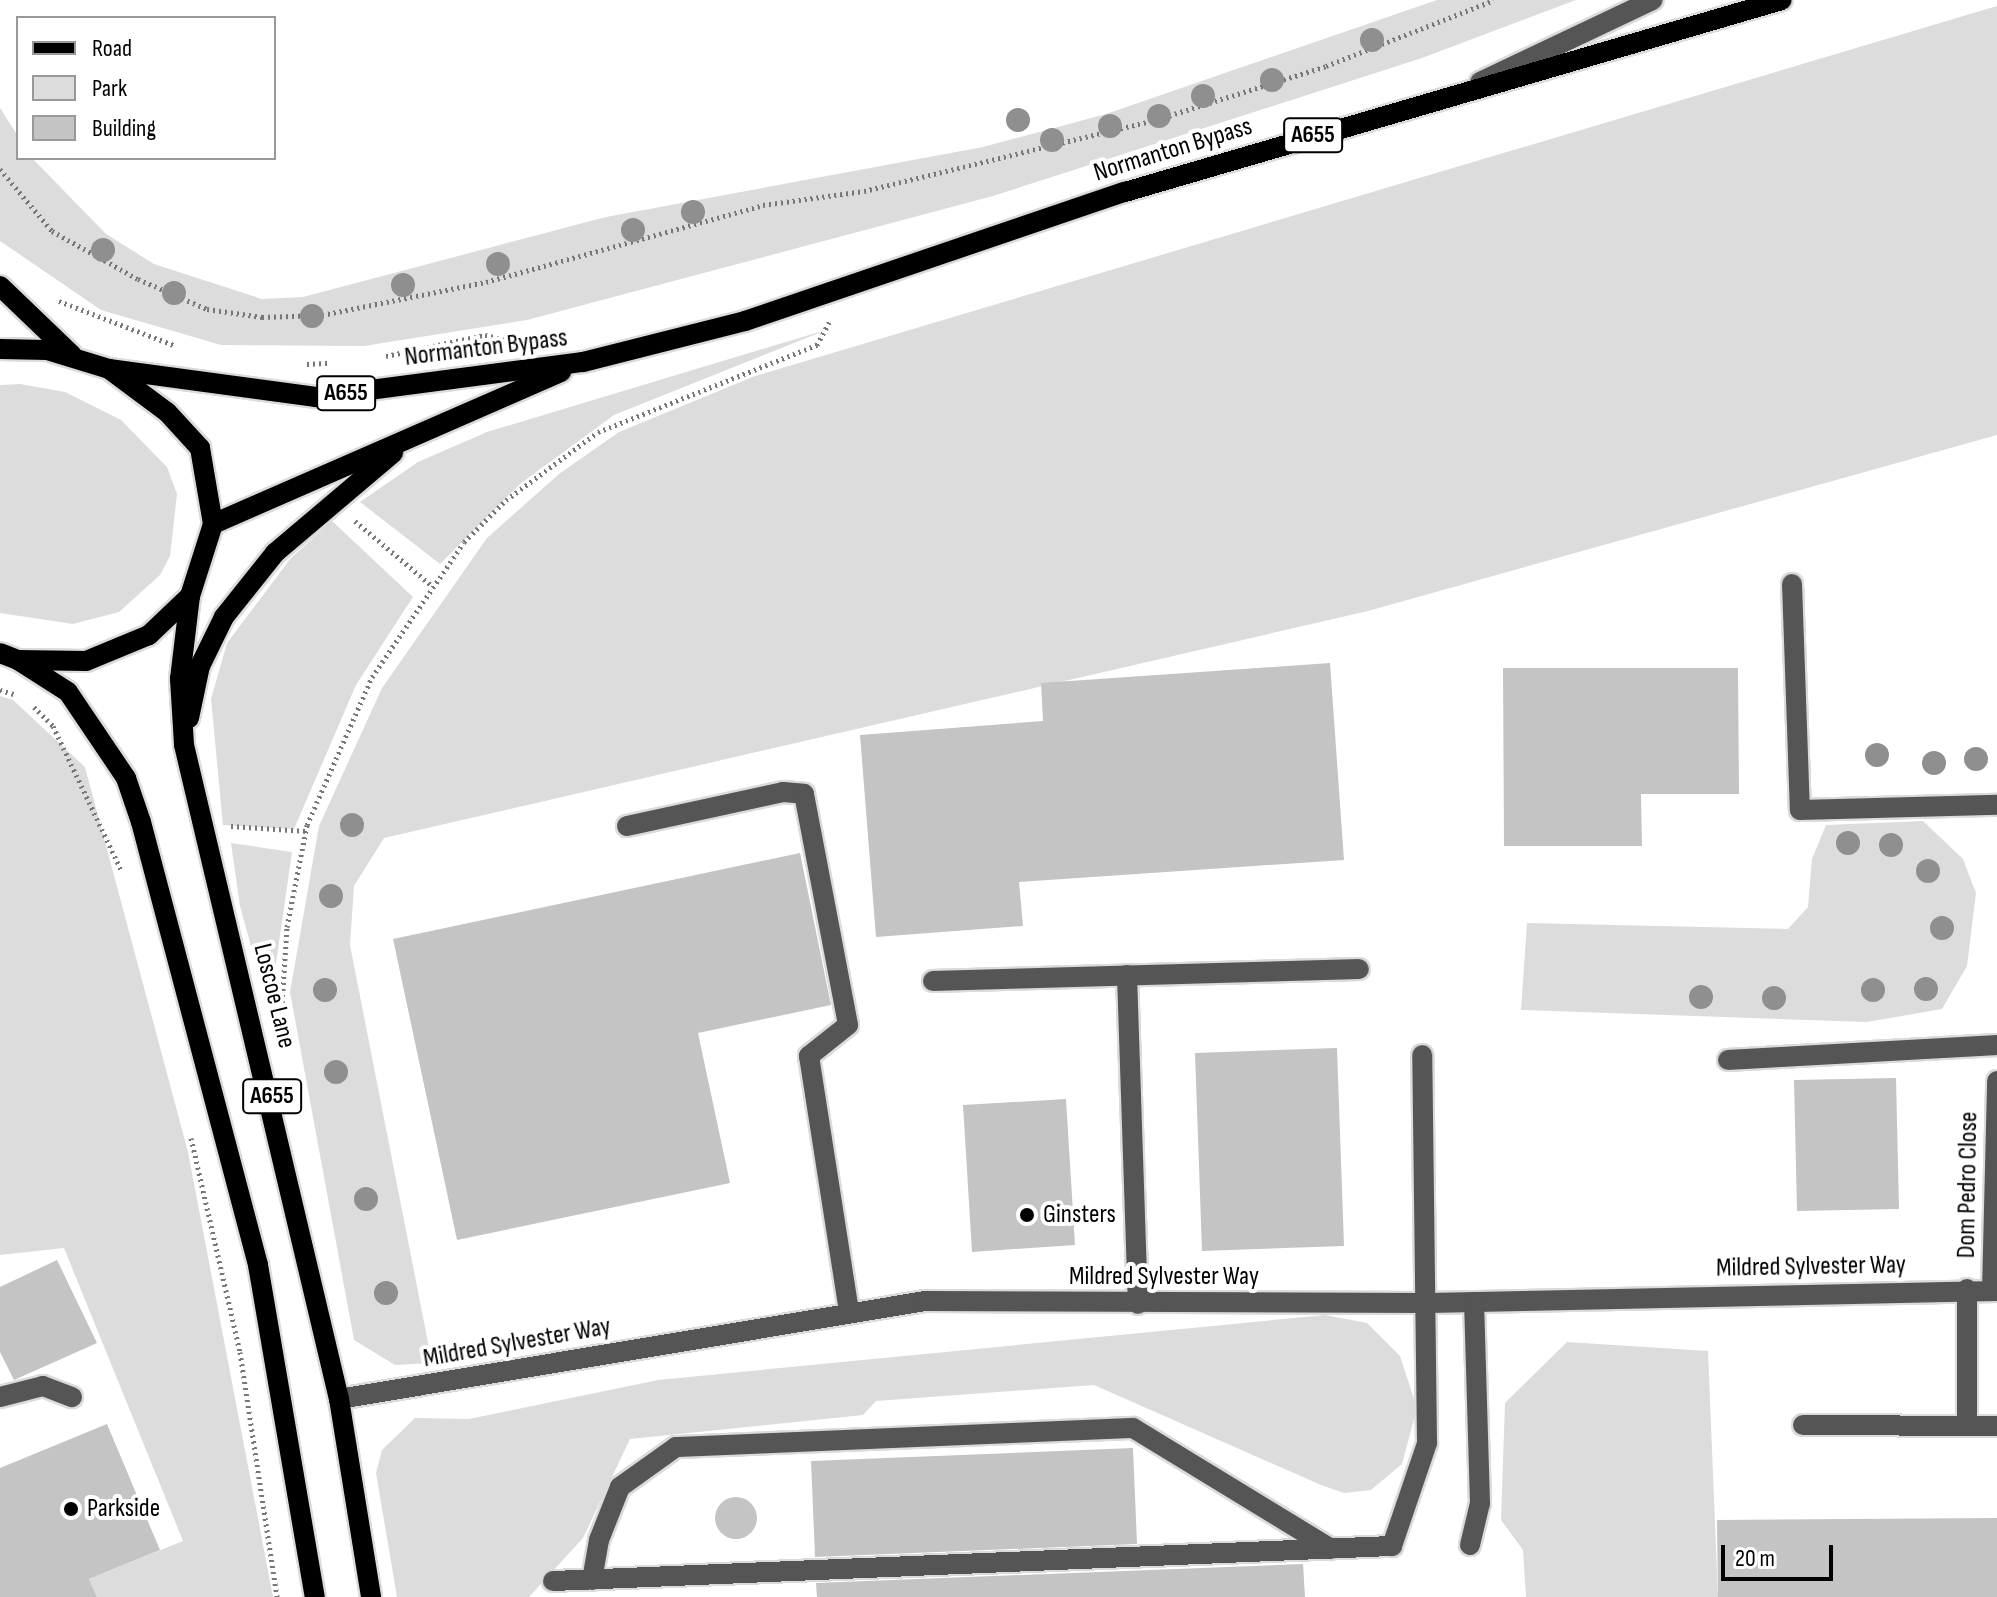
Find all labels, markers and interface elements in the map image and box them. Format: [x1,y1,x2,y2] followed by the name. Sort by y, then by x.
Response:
[16,16,276,160] legend
[92,34,132,63] text: Road
[92,74,127,103] text: Park
[1090,111,1256,189] street label: Normanton Bypass
[92,114,156,143] text: Building
[1283,115,1343,155] road number: A655
[403,323,569,373] street label: Normanton Bypass
[316,373,376,413] road number: A655
[246,941,302,1051] street label: Loscoe Lane
[242,1076,302,1116] road number: A655
[1951,1111,1985,1259] street label: Dom Pedro Close
[1043,1199,1116,1231] place label: Ginsters
[1018,1206,1036,1224] marker: Ginsters
[1716,1250,1906,1284] street label: Mildred Sylvester Way
[1069,1261,1259,1293] street label: Mildred Sylvester Way
[421,1311,613,1375] street label: Mildred Sylvester Way
[87,1493,160,1525] place label: Parkside
[62,1500,80,1518] marker: Parkside
[1725,1529,1837,1579] scale bar
[1735,1544,1775,1573] text: 20 m

